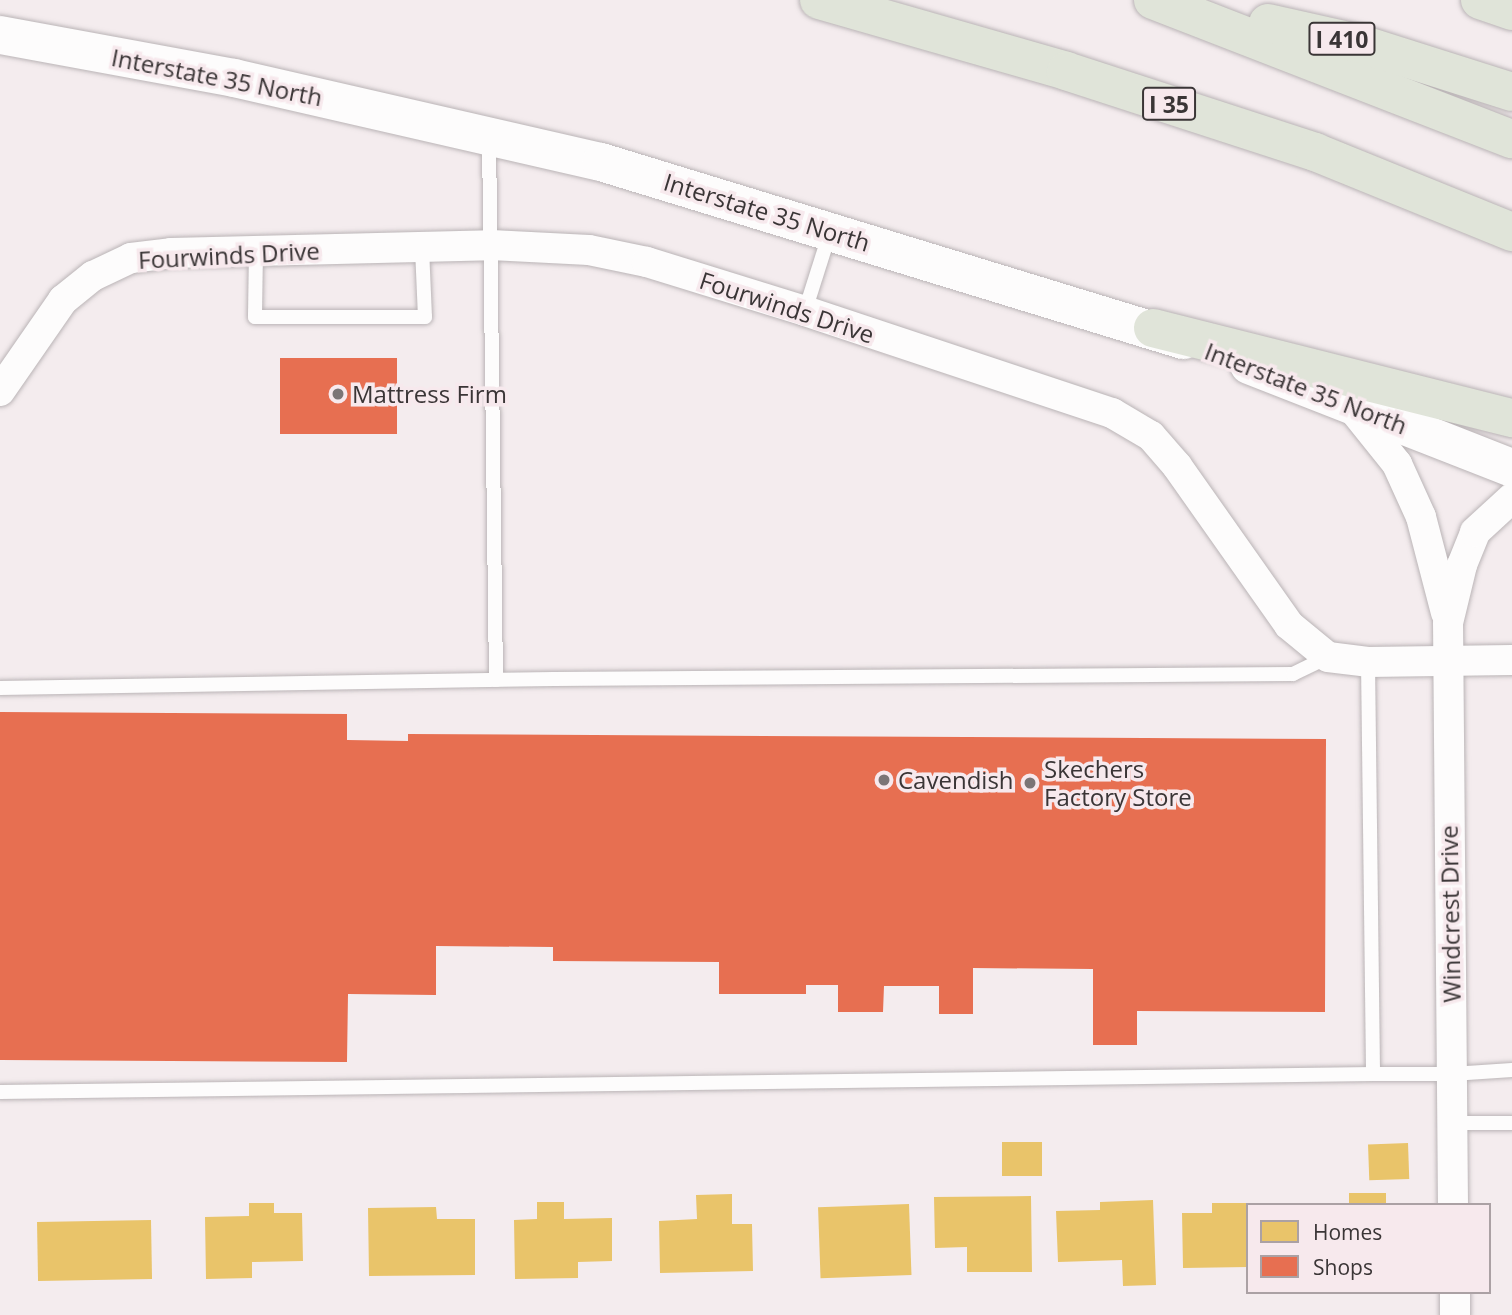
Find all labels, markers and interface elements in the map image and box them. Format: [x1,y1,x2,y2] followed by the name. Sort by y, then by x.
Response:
[1307,20,1377,58] road number: I 410
[109,42,325,112] street label: Interstate 35 North
[1141,85,1197,124] road number: I 35
[660,167,874,257] street label: Interstate 35 North
[137,236,321,274] street label: Fourwinds Drive
[696,265,878,349] street label: Fourwinds Drive
[1201,336,1411,440] street label: Interstate 35 North
[352,380,507,408] place label: Mattress Firm
[330,386,346,402] marker: Mattress Firm
[1044,755,1192,811] place label: Skechers Factory Store
[898,766,1014,794] place label: Cavendish
[876,772,892,788] marker: Cavendish
[1022,775,1038,791] marker: Skechers Factory Store
[1434,825,1466,1003] street label: Windcrest Drive
[1246,1203,1491,1294] legend
[1313,1218,1382,1246] text: Homes
[1313,1253,1373,1281] text: Shops

